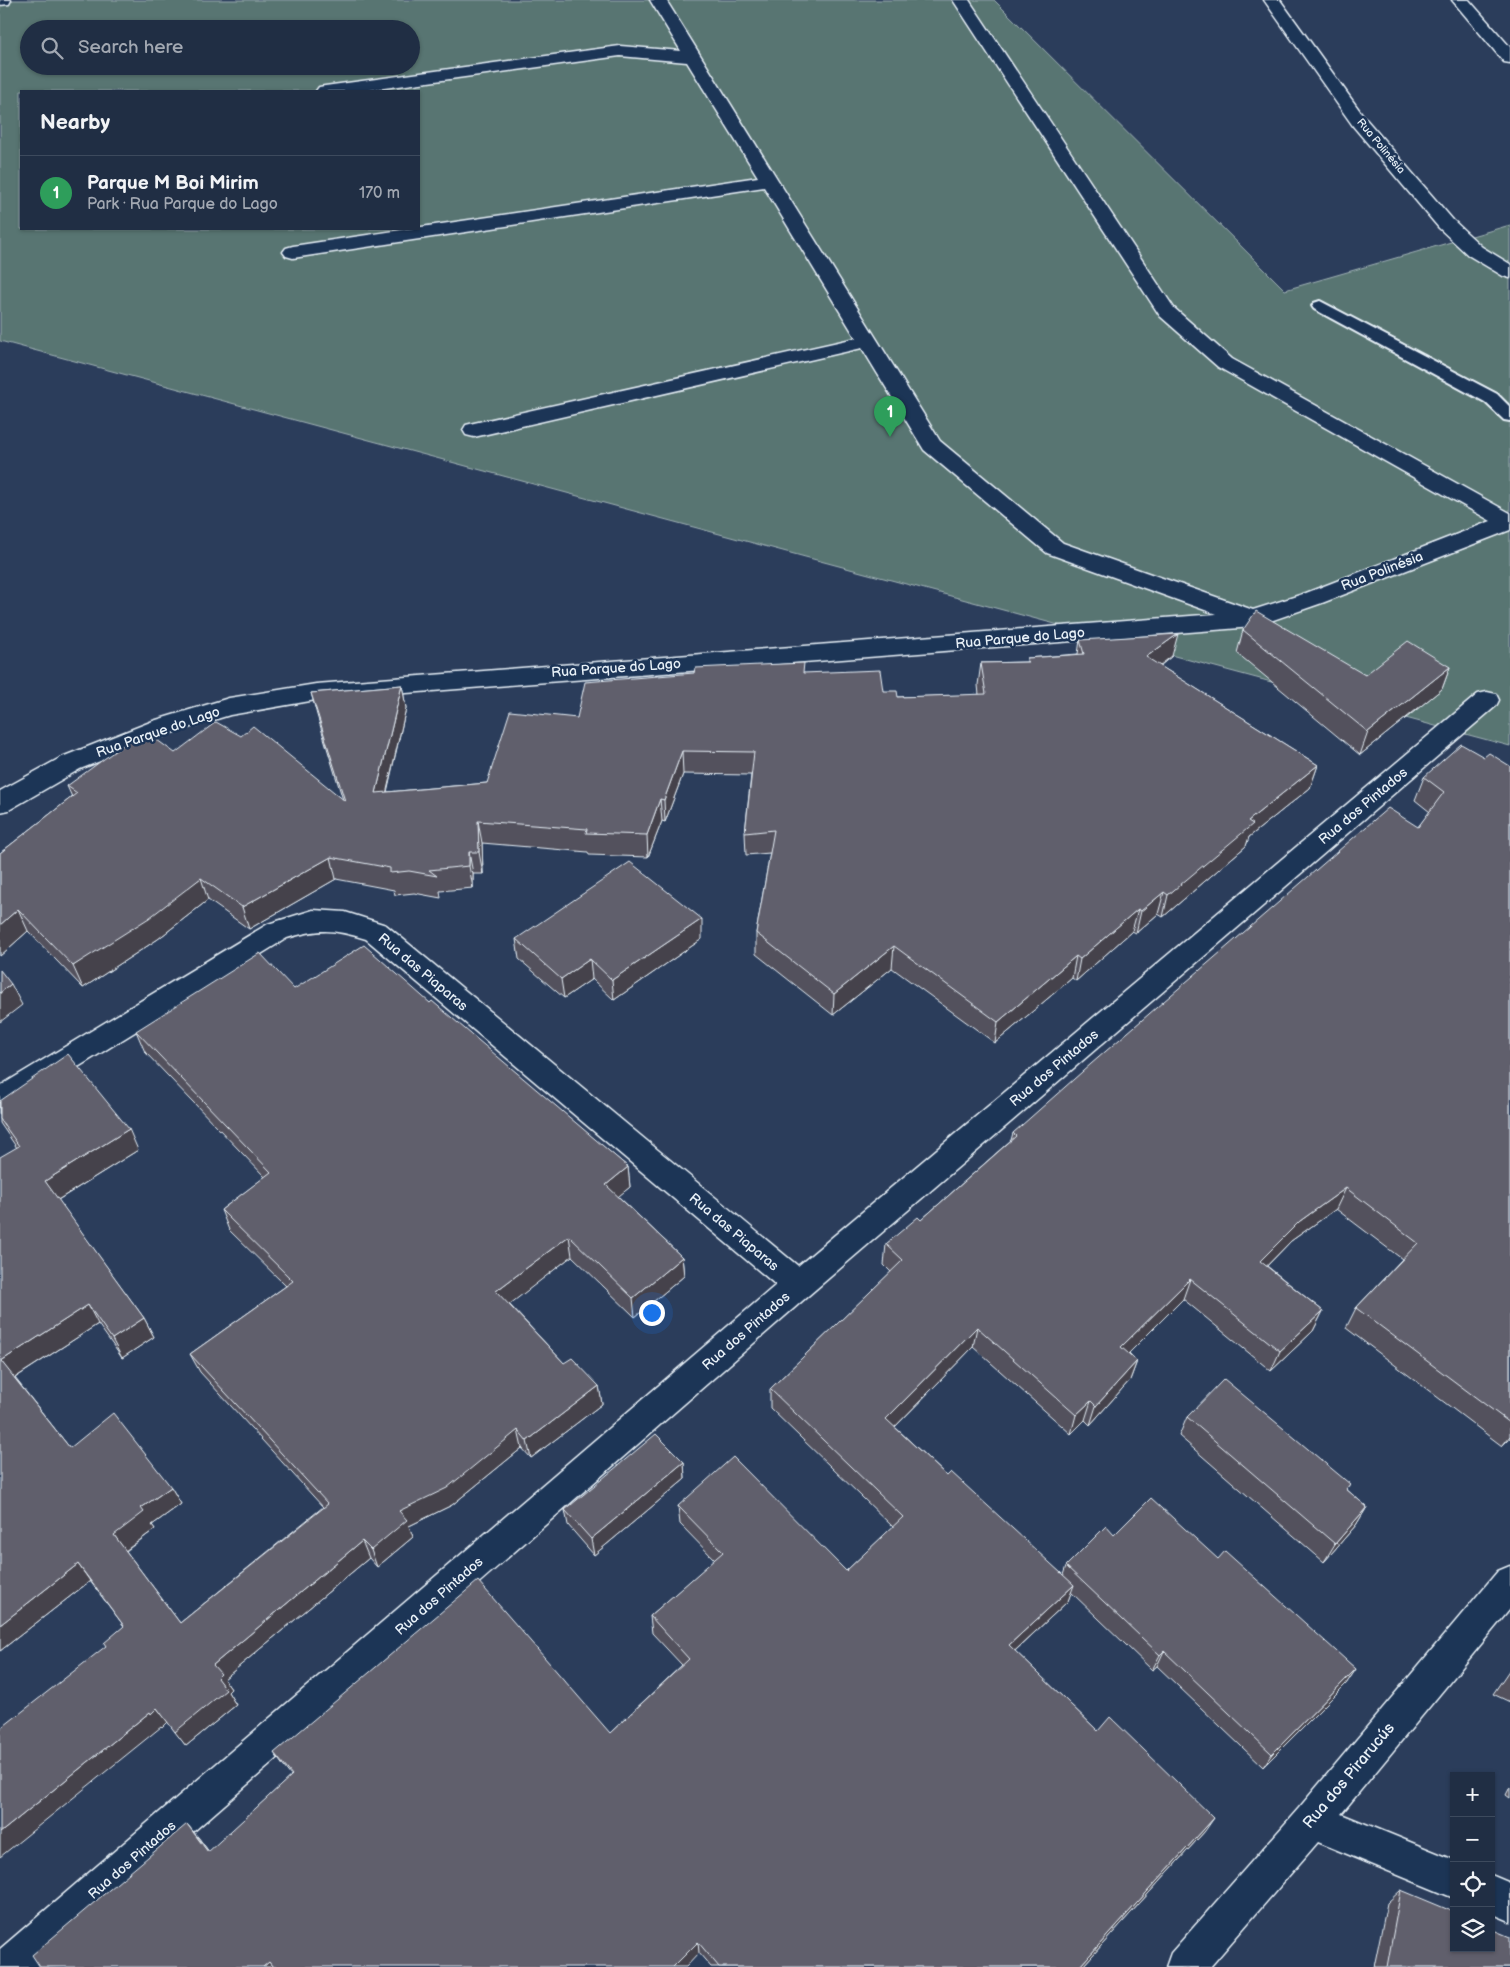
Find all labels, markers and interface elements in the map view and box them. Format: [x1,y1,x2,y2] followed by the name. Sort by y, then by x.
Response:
[20,20,420,75] search box
[38,34,66,62] icon: search
[78,36,183,59] text: Search here
[40,110,110,135] text: Nearby
[1354,116,1408,176] street label: Rua Polinésia
[87,172,259,195] text: Parque M Boi Mirim
[53,184,59,203] text: 1
[359,184,400,203] text: 170 m
[87,195,278,214] text: Park · Rua Parque do Lago
[874,396,906,437] pin: 1
[1339,548,1425,594] street label: Rua Polinésia
[955,624,1085,652] street label: Rua Parque do Lago
[551,655,681,681] street label: Rua Parque do Lago
[94,703,222,761] street label: Rua Parque do Lago
[1315,764,1411,848] street label: Rua dos Pintados
[375,930,471,1014] street label: Rua das Piaparas
[1006,1026,1102,1110] street label: Rua dos Pintados
[686,1190,782,1274] street label: Rua das Piaparas
[699,1288,793,1374] street label: Rua dos Pintados
[639,1300,665,1326] your location
[392,1553,486,1639] street label: Rua dos Pintados
[1299,1719,1399,1833] street label: Rua dos Pirarucús
[1450,1772,1495,1952] map controls
[1450,1772,1495,1817] button: +
[85,1817,179,1903] street label: Rua dos Pintados
[1450,1817,1495,1862] button: −
[1450,1862,1495,1907] button: locate
[1450,1907,1495,1952] button: layers

